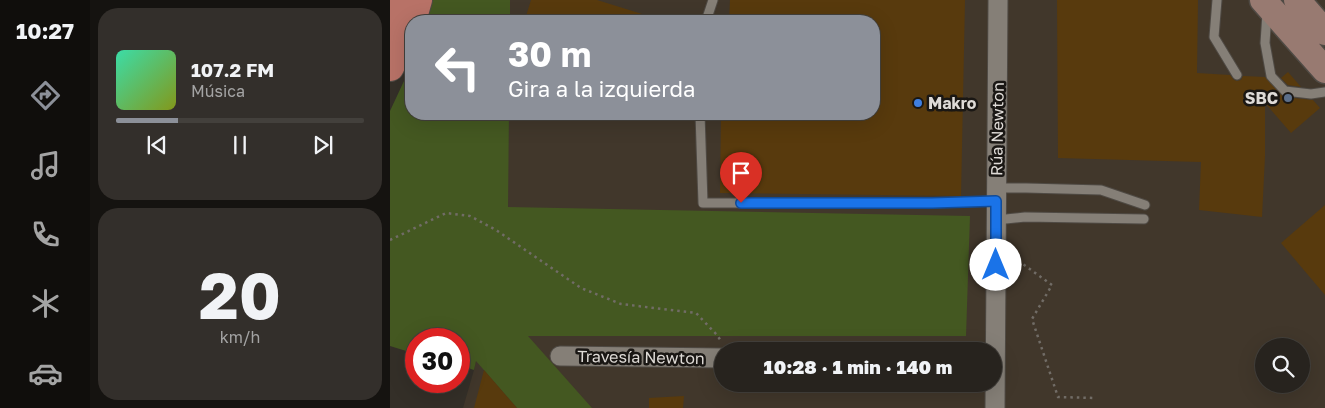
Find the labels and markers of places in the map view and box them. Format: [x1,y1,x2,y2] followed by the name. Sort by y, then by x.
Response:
[1245,88,1278,108] place label: SBC
[1282,92,1294,104] marker: SBC
[928,93,977,113] place label: Makro
[912,97,924,109] marker: Makro
[720,152,762,203] pin

